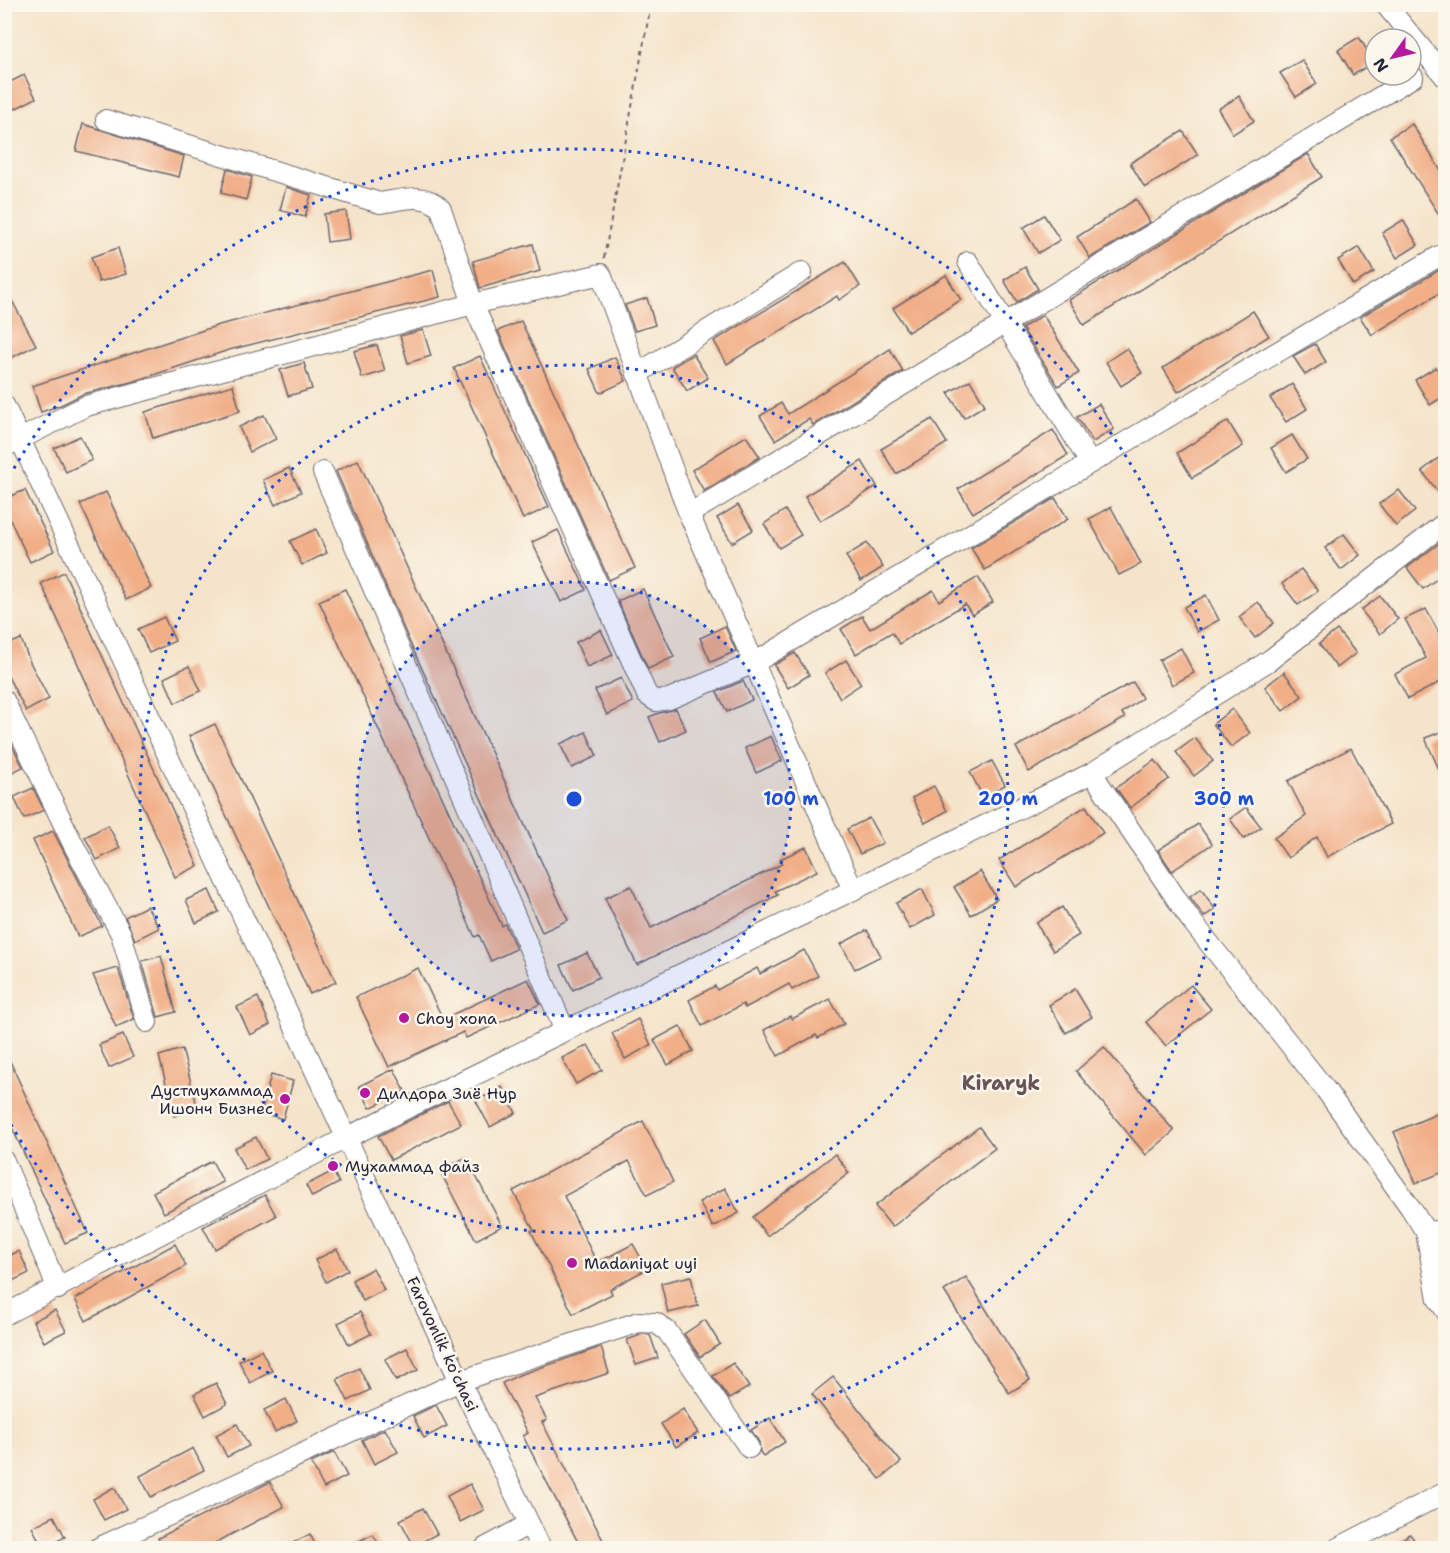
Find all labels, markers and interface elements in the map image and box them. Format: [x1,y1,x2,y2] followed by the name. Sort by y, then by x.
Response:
[1363,27,1423,87] north arrow
[1369,54,1393,76] text: N
[763,787,819,811] text: 100 m
[978,787,1039,811] text: 200 m
[1194,787,1255,811] text: 300 m
[564,789,584,809] centre of rings
[416,1008,497,1029] place label: Choy xona
[397,1011,411,1025] marker: Choy xona
[962,1070,1040,1096] district label: Kiraryk
[151,1080,273,1119] place label: Дустмухаммад Ишонч Бизнес
[377,1083,517,1104] place label: Дилдора Зиё Нур
[358,1086,372,1100] marker: Дилдора Зиё Нур
[278,1092,292,1106] marker: Дустмухаммад Ишонч Бизнес
[345,1156,480,1177] place label: Мухаммад файз
[326,1159,340,1173] marker: Мухаммад файз
[584,1253,697,1274] place label: Madaniyat uyi
[565,1256,579,1270] marker: Madaniyat uyi
[402,1273,483,1415] street label: Farovonlik koʻchasi

